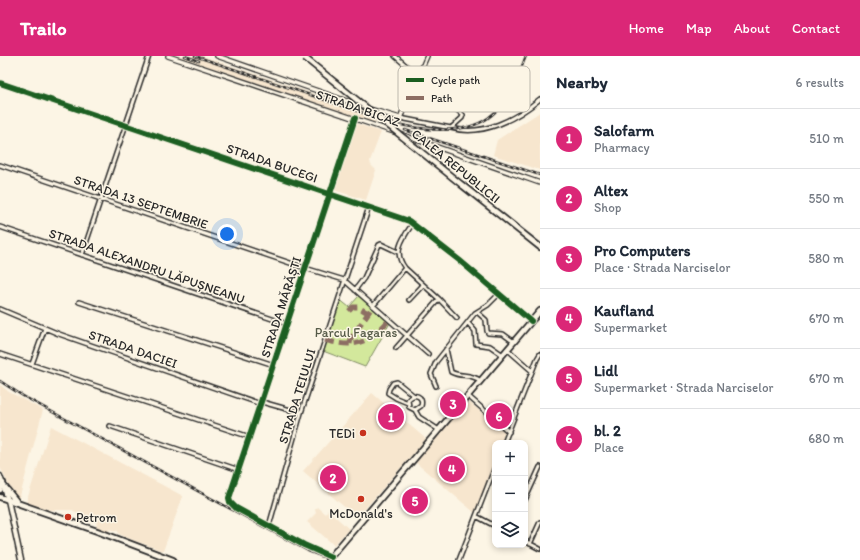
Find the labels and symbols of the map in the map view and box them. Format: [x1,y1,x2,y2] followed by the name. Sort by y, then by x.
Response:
[398,66,530,112] legend
[431,74,480,87] text: Cycle path
[314,87,403,130] street label: STRADA BICAZ
[431,92,453,105] text: Path
[409,126,503,206] street label: CALEA REPUBLICII
[224,140,320,186] street label: STRADA BUCEGI
[72,172,210,232] street label: STRADA 13 SEPTEMBRIE
[217,224,237,244] your location
[47,225,247,307] street label: STRADA ALEXANDRU LĂPUȘNEANU
[258,254,304,359] street label: STRADA MĂRĂȘTI
[315,325,397,340] park label: Parcul Fagaras
[87,327,179,371] street label: STRADA DACIEI
[275,346,319,445] street label: STRADA TEIULUI
[440,389,466,419] pin: 3
[486,401,512,431] pin: 6
[378,402,404,432] pin: 1
[329,426,355,441] place label: TEDi
[358,428,368,438] marker: TEDi
[439,454,465,484] pin: 4
[320,463,346,493] pin: 2
[402,486,428,516] pin: 5
[356,494,366,504] marker: McDonald's
[329,506,393,521] place label: McDonald's
[76,510,117,525] place label: Petrom
[63,512,73,522] marker: Petrom

